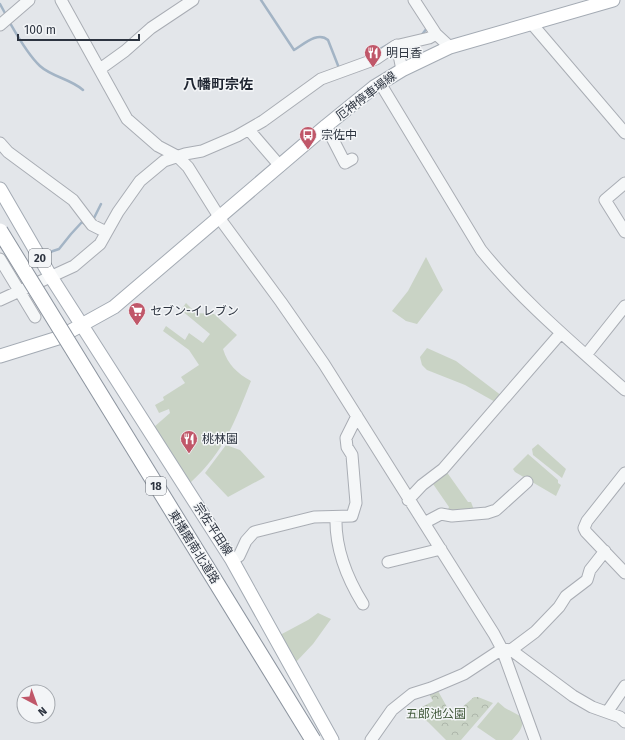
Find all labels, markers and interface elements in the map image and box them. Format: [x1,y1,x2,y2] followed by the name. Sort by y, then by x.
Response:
[18,16,139,42] scale bar
[24,23,56,37] text: 100 m
[363,43,383,68] restaurant icon: 明日香
[386,46,422,60] place label: 明日香
[333,69,399,123] street label: 厄神停車場線
[183,76,253,93] district label: 八幡町宗佐
[298,125,318,150] bus stop icon: 宗佐中
[321,128,357,142] place label: 宗佐中
[29,249,51,267] road number: 20
[127,301,147,326] supermarket icon: セブン-イレブン
[150,304,239,318] place label: セブン-イレブン
[179,429,199,454] restaurant icon: 桃林園
[202,432,238,446] place label: 桃林園
[146,477,166,495] road number: 18
[191,500,235,558] street label: 宗佐平田線
[166,508,222,586] street label: 東播磨南北道路
[16,684,56,724] north arrow
[35,704,49,718] text: N
[406,707,466,721] park label: 五郎池公園

